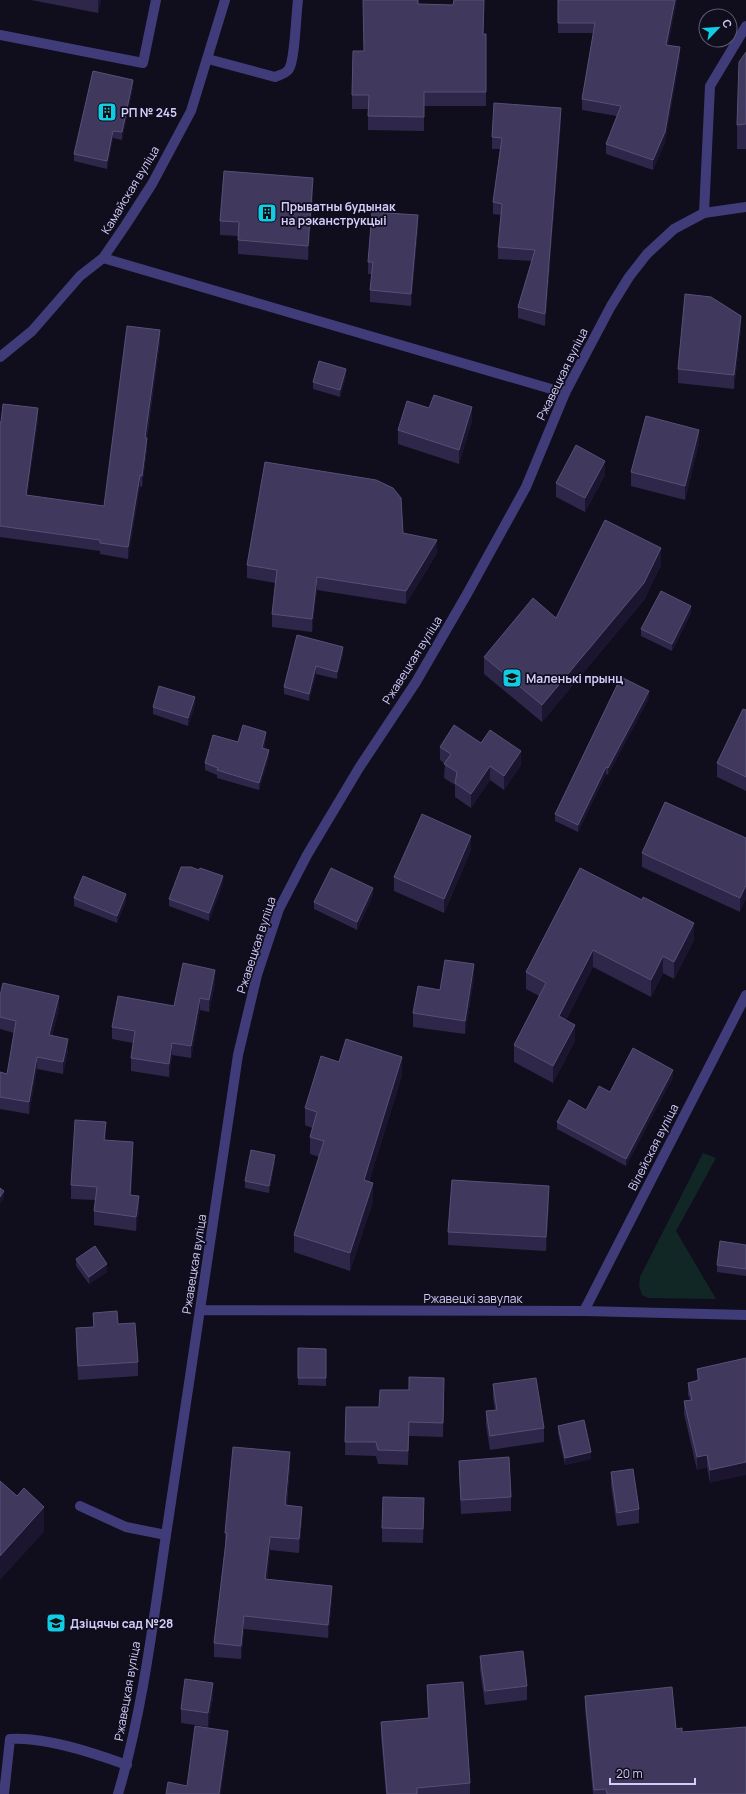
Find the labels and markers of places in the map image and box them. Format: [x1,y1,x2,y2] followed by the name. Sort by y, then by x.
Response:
[96,101,118,123] building icon: РП № 245
[121,104,177,121] place label: РП № 245
[281,198,396,229] place label: Прыватны будынак на рэканструкцыі
[256,202,278,224] building icon: Прыватны будынак на рэканструкцыі
[501,667,523,689] school or university icon: Маленькі прынц
[526,670,623,687] place label: Маленькі прынц
[45,1612,67,1634] school or university icon: Дзіцячы сад №28
[70,1615,173,1632] place label: Дзіцячы сад №28

